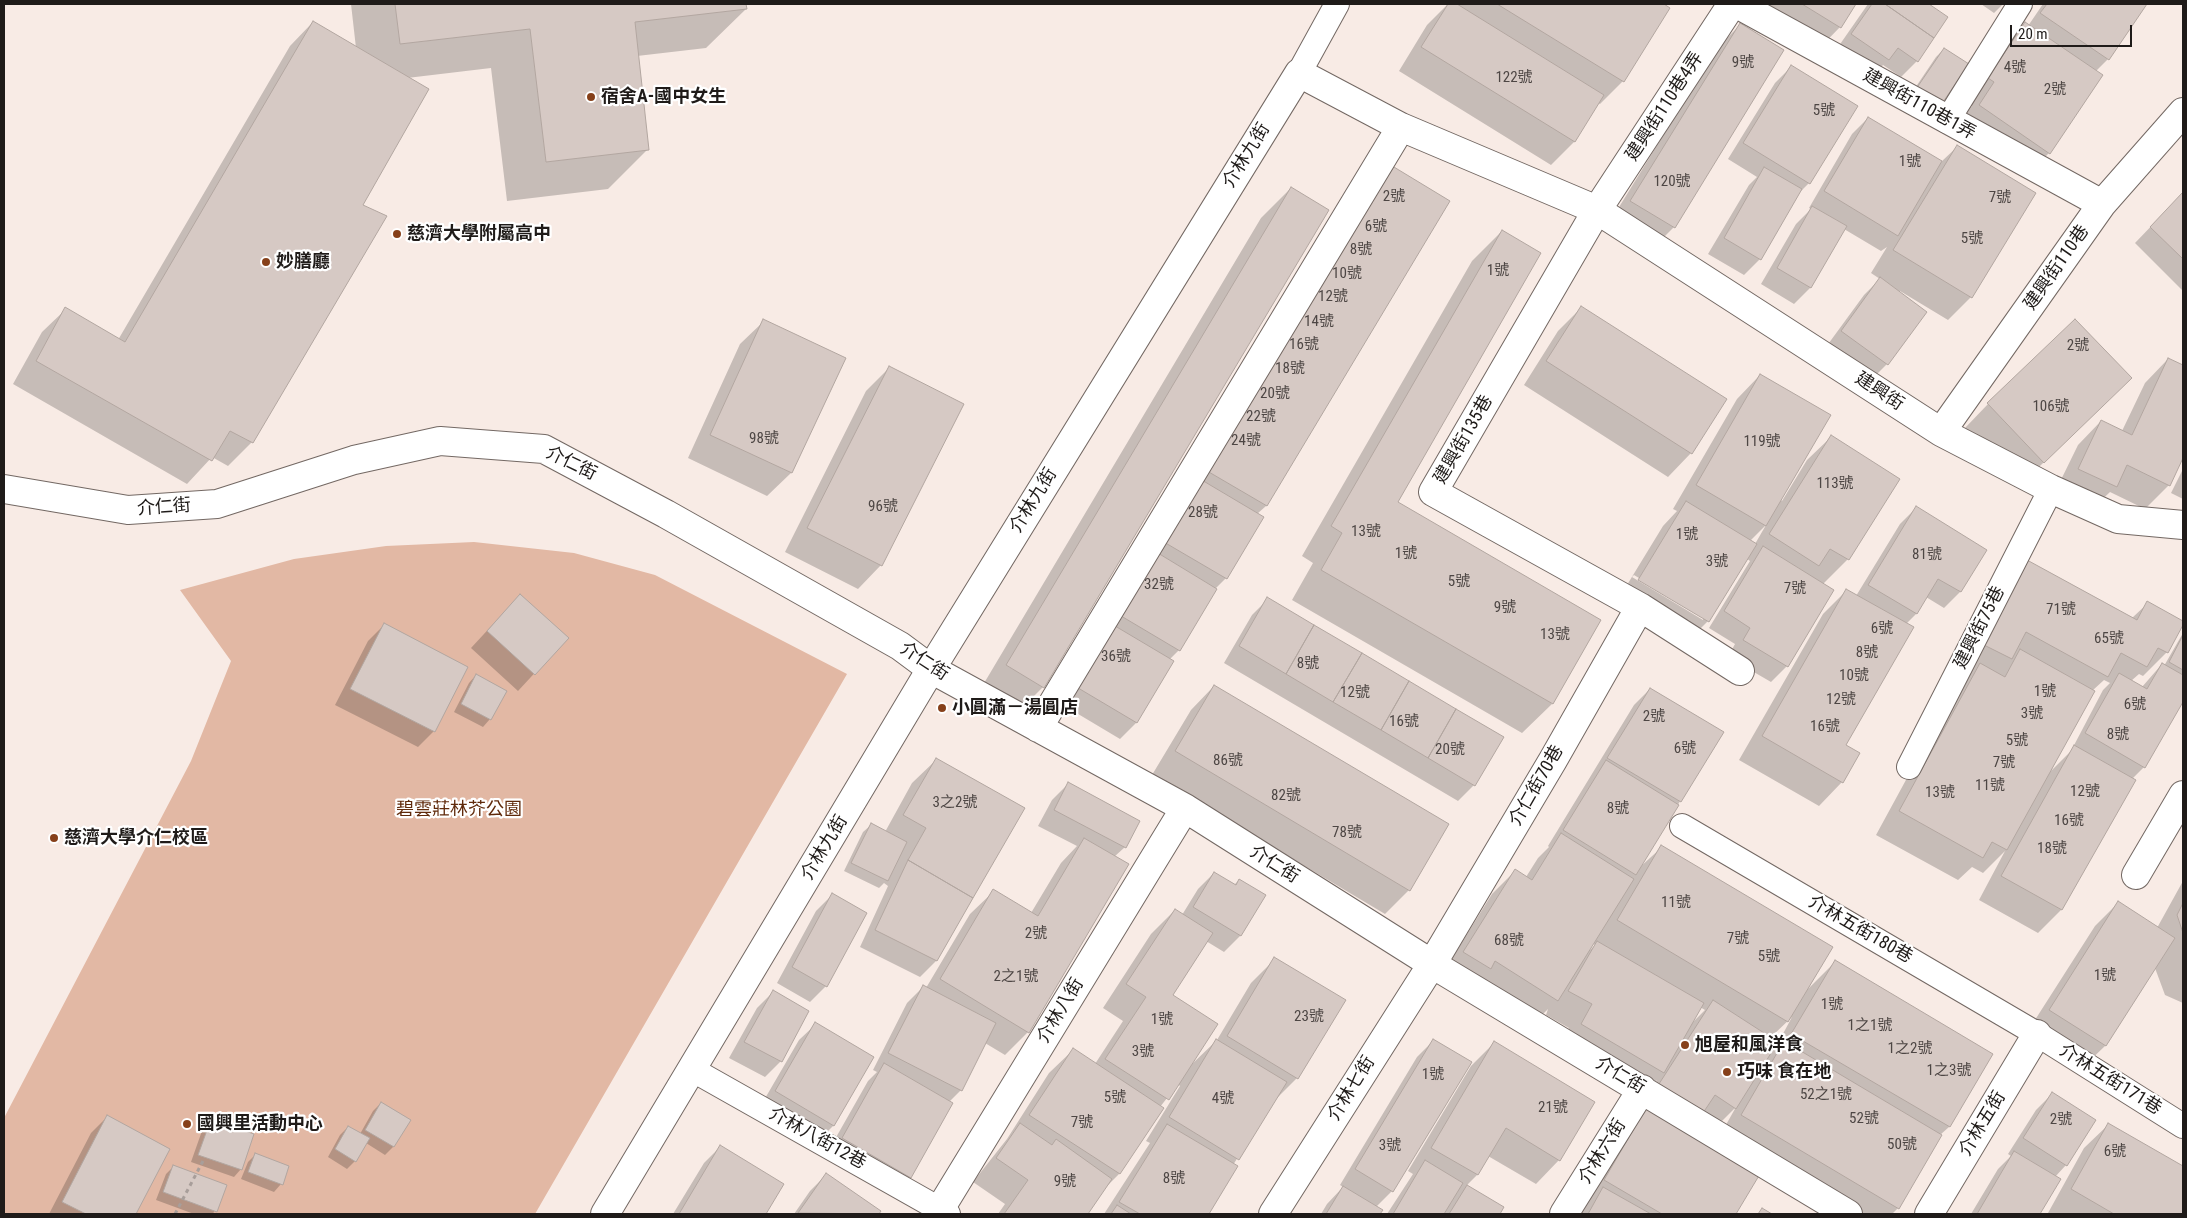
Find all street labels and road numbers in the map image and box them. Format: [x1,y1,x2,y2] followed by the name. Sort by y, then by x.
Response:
[1622,48,1708,166] street label: 建興街110巷4弄
[1859,65,1979,145] street label: 建興街110巷1弄
[1219,120,1275,192] street label: 介林九街
[2020,221,2094,315] street label: 建興街110巷
[1850,368,1908,416] street label: 建興街
[1430,392,1498,488] street label: 建興街135巷
[542,442,600,486] street label: 介仁街
[1006,465,1062,537] street label: 介林九街
[136,495,192,521] street label: 介仁街
[1950,583,2010,673] street label: 建興街75巷
[895,638,953,686] street label: 介仁街
[1505,742,1569,830] street label: 介仁街70巷
[797,812,853,884] street label: 介林九街
[1245,842,1303,888] street label: 介仁街
[1804,891,1916,969] street label: 介林五街180巷
[1033,975,1089,1047] street label: 介林八街
[2055,1040,2165,1120] street label: 介林五街171巷
[1324,1053,1380,1125] street label: 介林七街
[1591,1053,1649,1099] street label: 介仁街
[1955,1088,2011,1160] street label: 介林五街
[765,1103,869,1175] street label: 介林八街12巷
[1575,1116,1631,1188] street label: 介林六街

